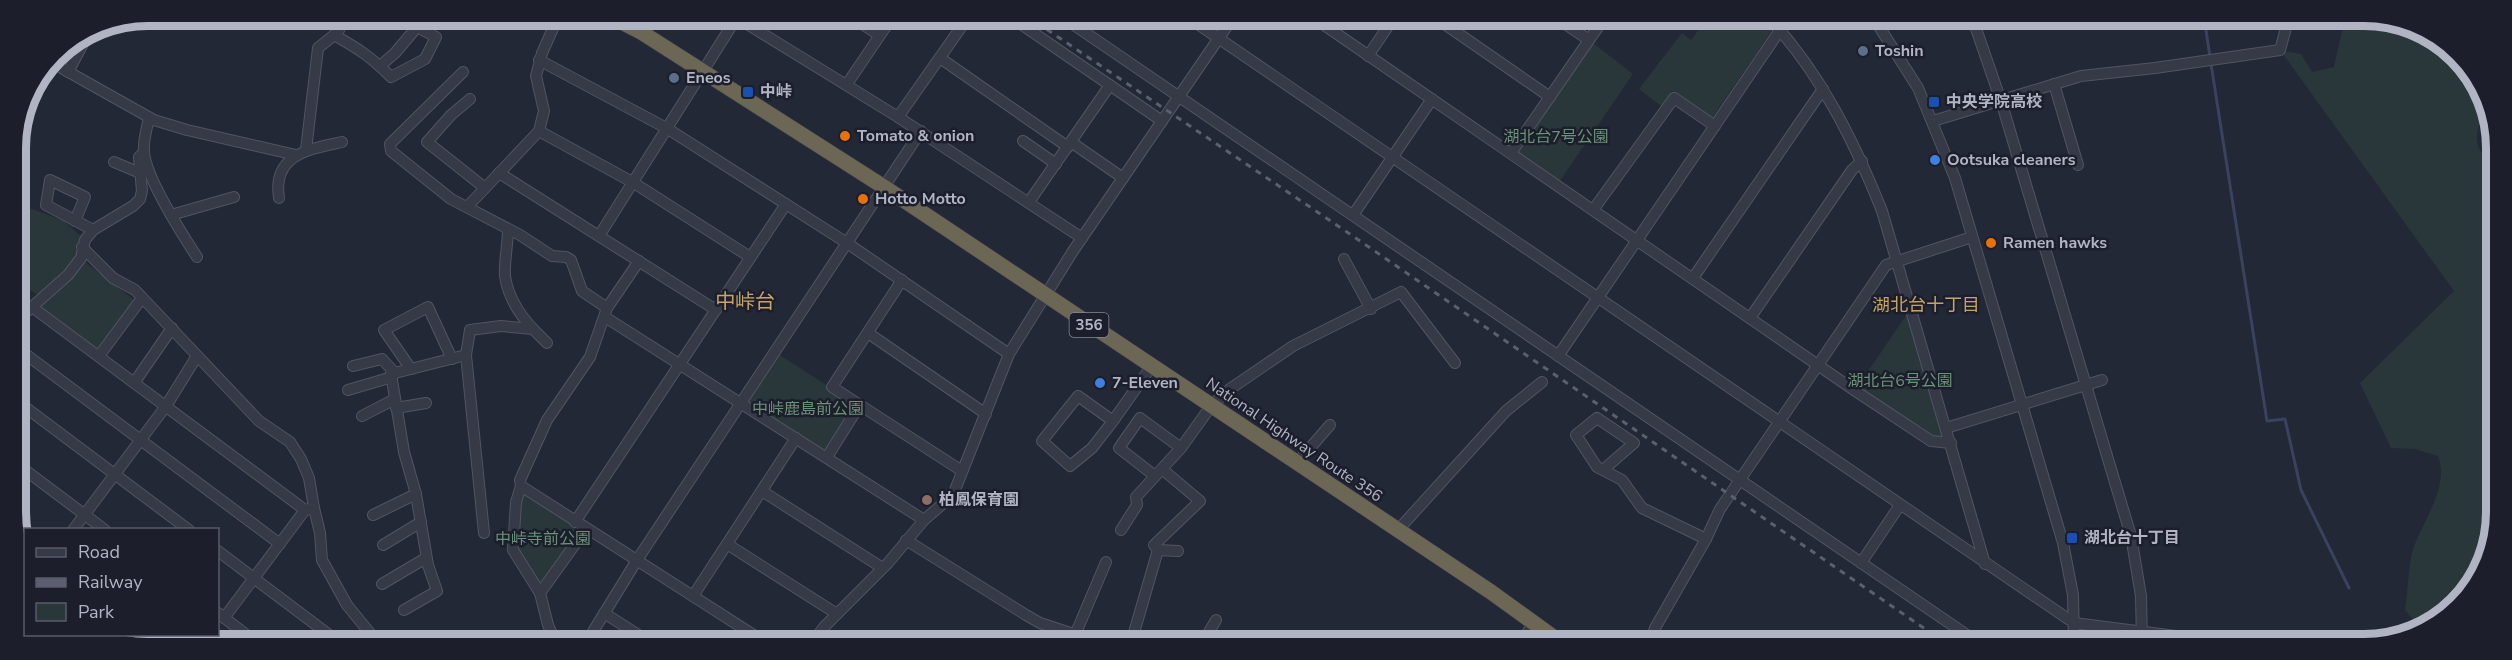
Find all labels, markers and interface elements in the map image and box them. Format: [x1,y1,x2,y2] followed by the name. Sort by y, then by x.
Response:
[1875,40,1924,62] place label: Toshin
[1856,44,1870,58] marker: Toshin
[686,67,731,89] place label: Eneos
[667,71,681,85] marker: Eneos
[760,81,792,103] place label: 中峠
[741,85,755,99] marker: 中峠
[1946,91,2042,113] place label: 中央学院高校
[1927,95,1941,109] marker: 中央学院高校
[857,125,974,147] place label: Tomato & onion
[1503,126,1609,148] park label: 湖北台7号公園
[838,129,852,143] marker: Tomato & onion
[1947,149,2076,171] place label: Ootsuka cleaners
[1928,153,1942,167] marker: Ootsuka cleaners
[875,188,966,210] place label: Hotto Motto
[856,192,870,206] marker: Hotto Motto
[2003,232,2107,254] place label: Ramen hawks
[1984,236,1998,250] marker: Ramen hawks
[715,288,775,315] district label: 中峠台
[1872,293,1980,317] district label: 湖北台十丁目
[1070,313,1108,337] road number: 356
[1847,370,1953,392] park label: 湖北台6号公園
[1112,372,1178,394] place label: 7-Eleven
[1201,373,1387,507] street label: National Highway Route 356
[1093,376,1107,390] marker: 7-Eleven
[752,398,864,420] park label: 中峠鹿島前公園
[939,489,1019,511] place label: 柏鳳保育園
[920,493,934,507] marker: 柏鳳保育園
[2084,527,2180,549] place label: 湖北台十丁目
[24,528,219,636] legend
[495,528,591,550] park label: 中峠寺前公園
[2065,531,2079,545] marker: 湖北台十丁目
[78,540,120,564] text: Road
[78,570,143,594] text: Railway
[78,600,115,624] text: Park

